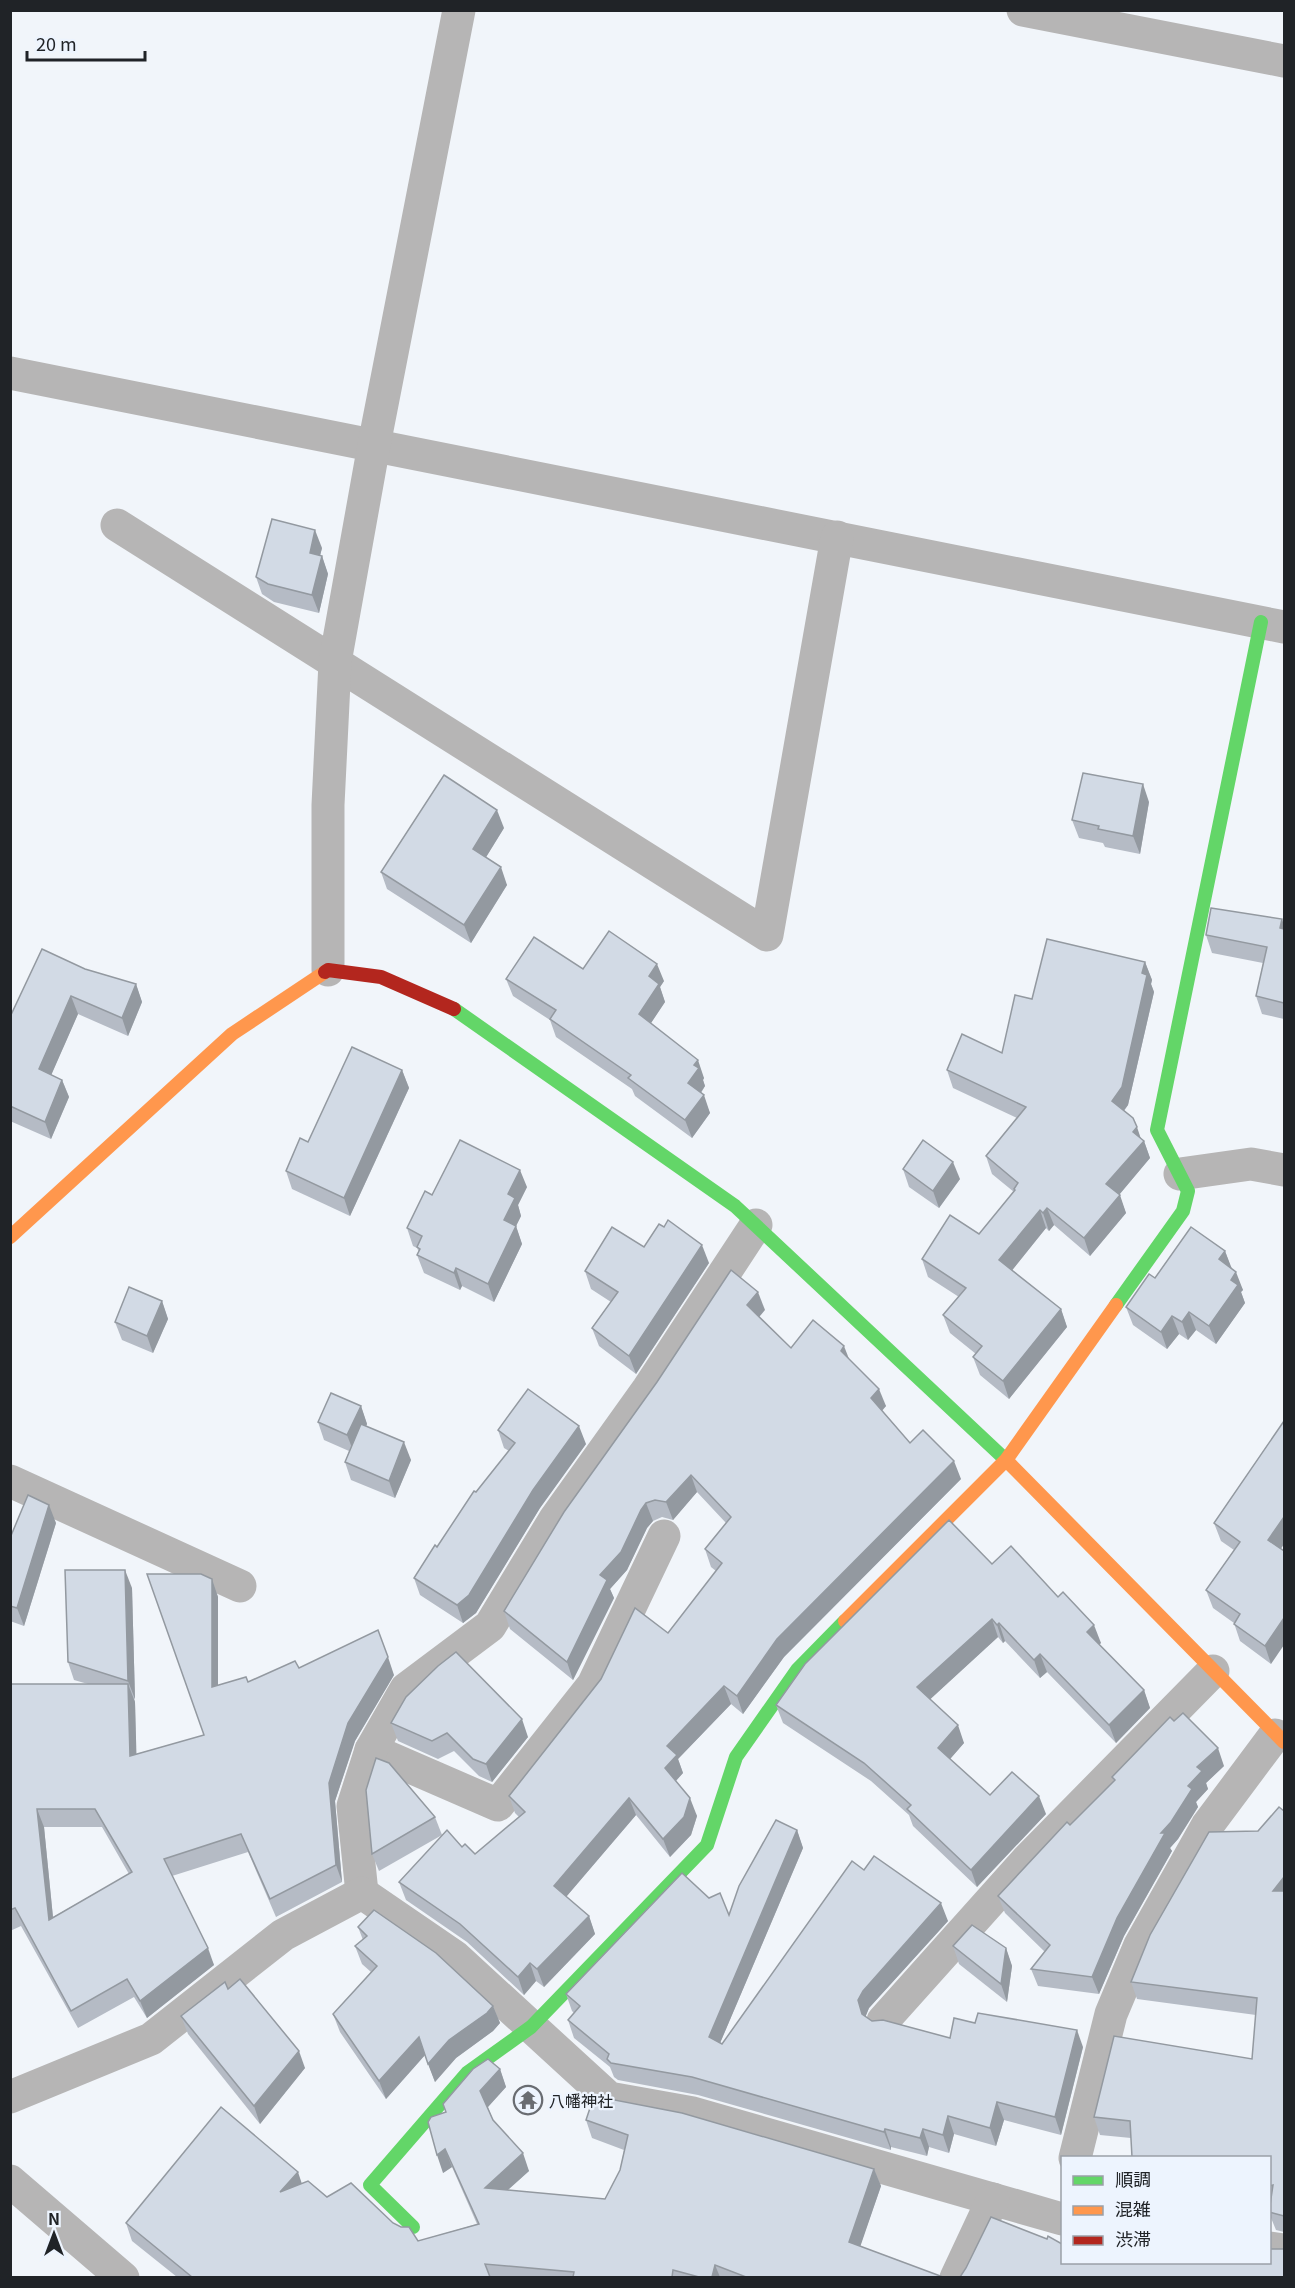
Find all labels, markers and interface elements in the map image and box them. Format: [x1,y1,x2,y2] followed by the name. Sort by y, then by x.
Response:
[27,24,146,62] scale bar
[36,30,77,56] text: 20 m
[512,2084,544,2116] temple icon: 八幡神社
[549,2088,613,2112] place label: 八幡神社
[1061,2156,1271,2264] legend
[1115,2165,1151,2191] text: 順調
[1115,2195,1151,2221] text: 混雑
[24,2204,84,2264] north arrow
[48,2206,60,2230] text: N
[1115,2225,1151,2251] text: 渋滞

